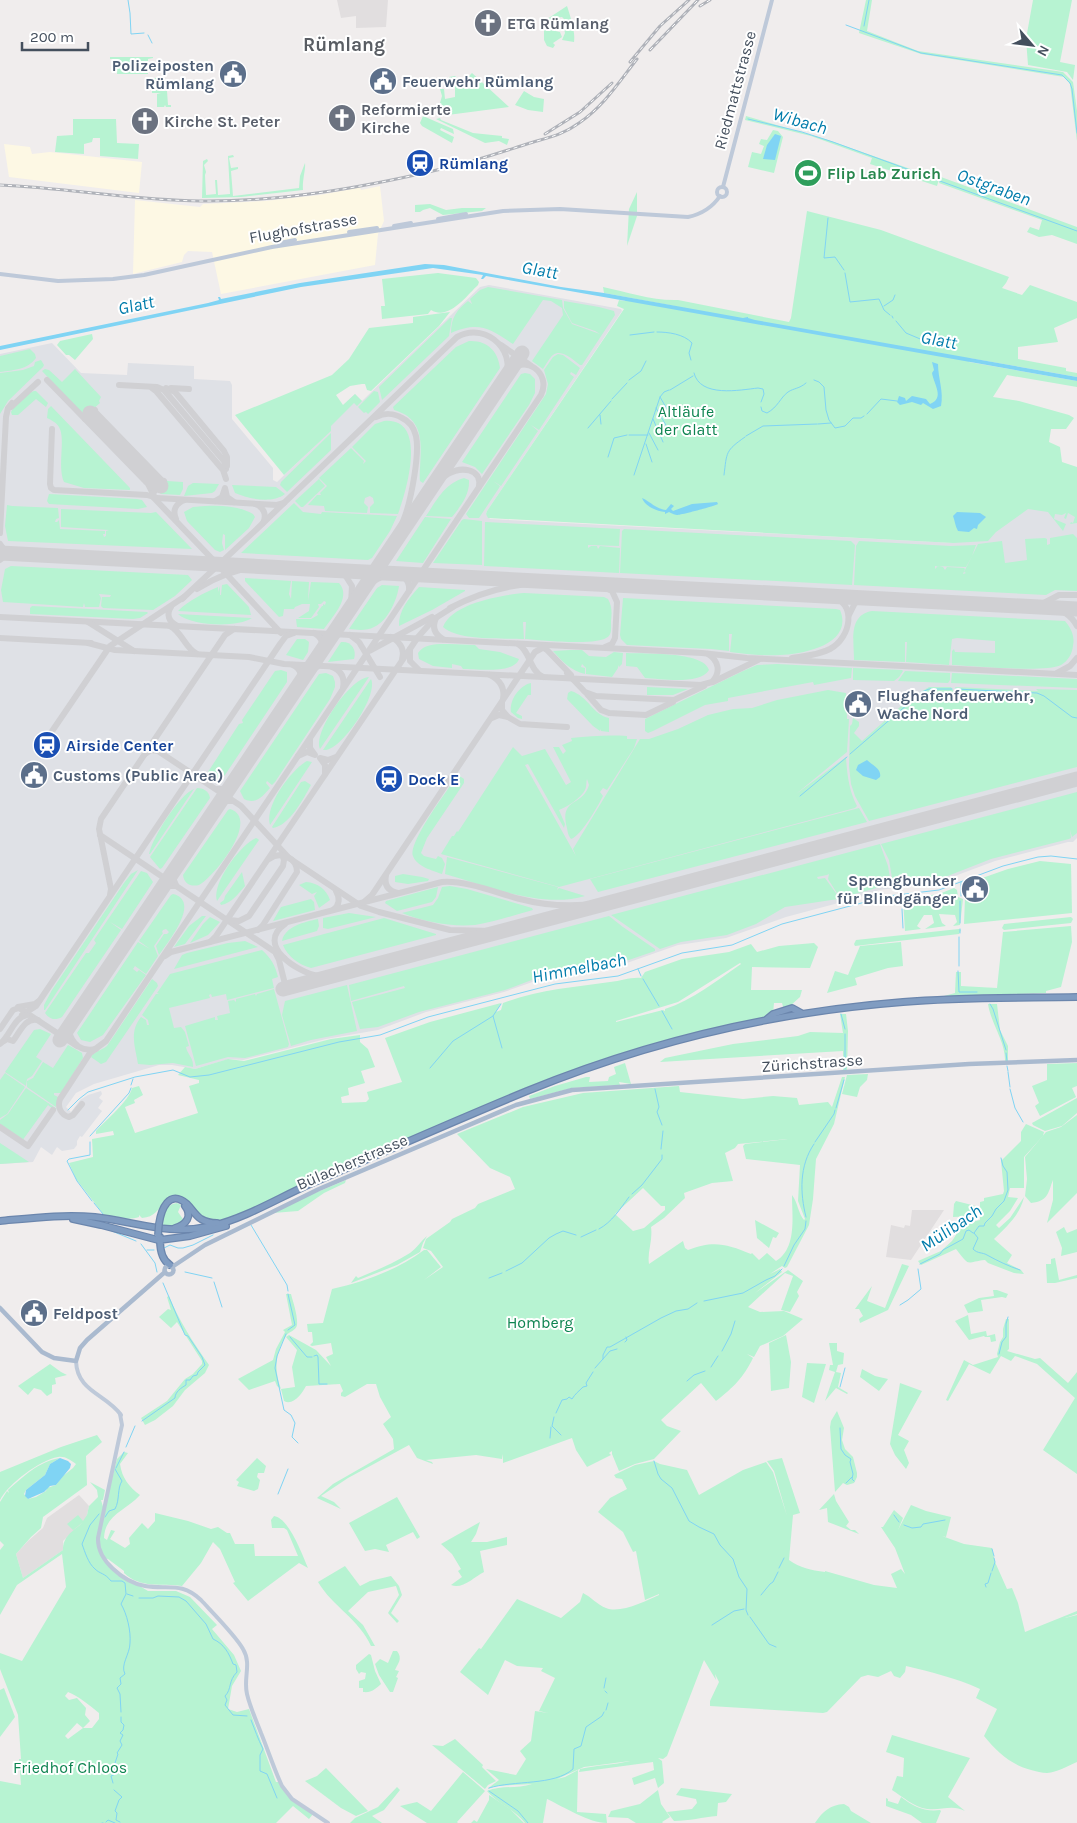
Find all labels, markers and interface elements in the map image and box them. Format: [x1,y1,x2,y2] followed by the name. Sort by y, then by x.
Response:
[473,8,503,38] church icon: ETG Rümlang
[507,14,609,33] place label: ETG Rümlang
[22,20,89,52] scale bar
[1007,20,1057,70] north arrow
[30,28,74,46] text: 200 m
[710,29,760,151] street label: Riedmattstrasse
[303,34,385,56] district label: Rümlang
[1033,42,1053,59] text: N
[112,56,214,93] place label: Polizeiposten Rümlang
[218,59,248,89] public building icon: Polizeiposten Rümlang
[368,66,398,96] public building icon: Feuerwehr Rümlang
[402,72,553,91] place label: Feuerwehr Rümlang
[361,100,451,137] place label: Reformierte Kirche
[327,103,357,133] church icon: Reformierte Kirche
[770,103,830,139] water label: Wibach
[130,106,160,136] church icon: Kirche St. Peter
[164,112,281,131] place label: Kirche St. Peter
[405,148,435,178] station icon: Rümlang
[439,154,508,173] place label: Rümlang
[793,158,823,188] sports icon: Flip Lab Zurich
[954,163,1034,211] water label: Ostgraben
[827,164,941,183] place label: Flip Lab Zurich
[248,209,358,247] street label: Flughofstrasse
[520,256,561,284] water label: Glatt
[116,290,157,320] water label: Glatt
[919,326,960,354] water label: Glatt
[655,402,717,439] park label: Altläufe der Glatt
[877,686,1034,723] place label: Flughafenfeuerwehr, Wache Nord
[843,689,873,719] public building icon: Flughafenfeuerwehr, Wache Nord
[32,730,62,760] station icon: Airside Center
[66,736,174,755] place label: Airside Center
[19,760,49,790] public building icon: Customs (Public Area)
[374,764,404,794] station icon: Dock E
[53,766,223,785] place label: Customs (Public Area)
[408,770,459,789] place label: Dock E
[837,871,957,908] place label: Sprengbunker für Blindgänger
[960,874,990,904] public building icon: Sprengbunker für Blindgänger
[530,948,628,988] water label: Himmelbach
[761,1050,863,1076] street label: Zürichstrasse
[294,1130,410,1194] street label: Bülacherstrasse
[916,1199,986,1257] water label: Mülibach
[19,1298,49,1328] public building icon: Feldpost
[53,1304,118,1323] place label: Feldpost
[507,1313,573,1332] park label: Homberg
[13,1758,127,1777] park label: Friedhof Chloos

